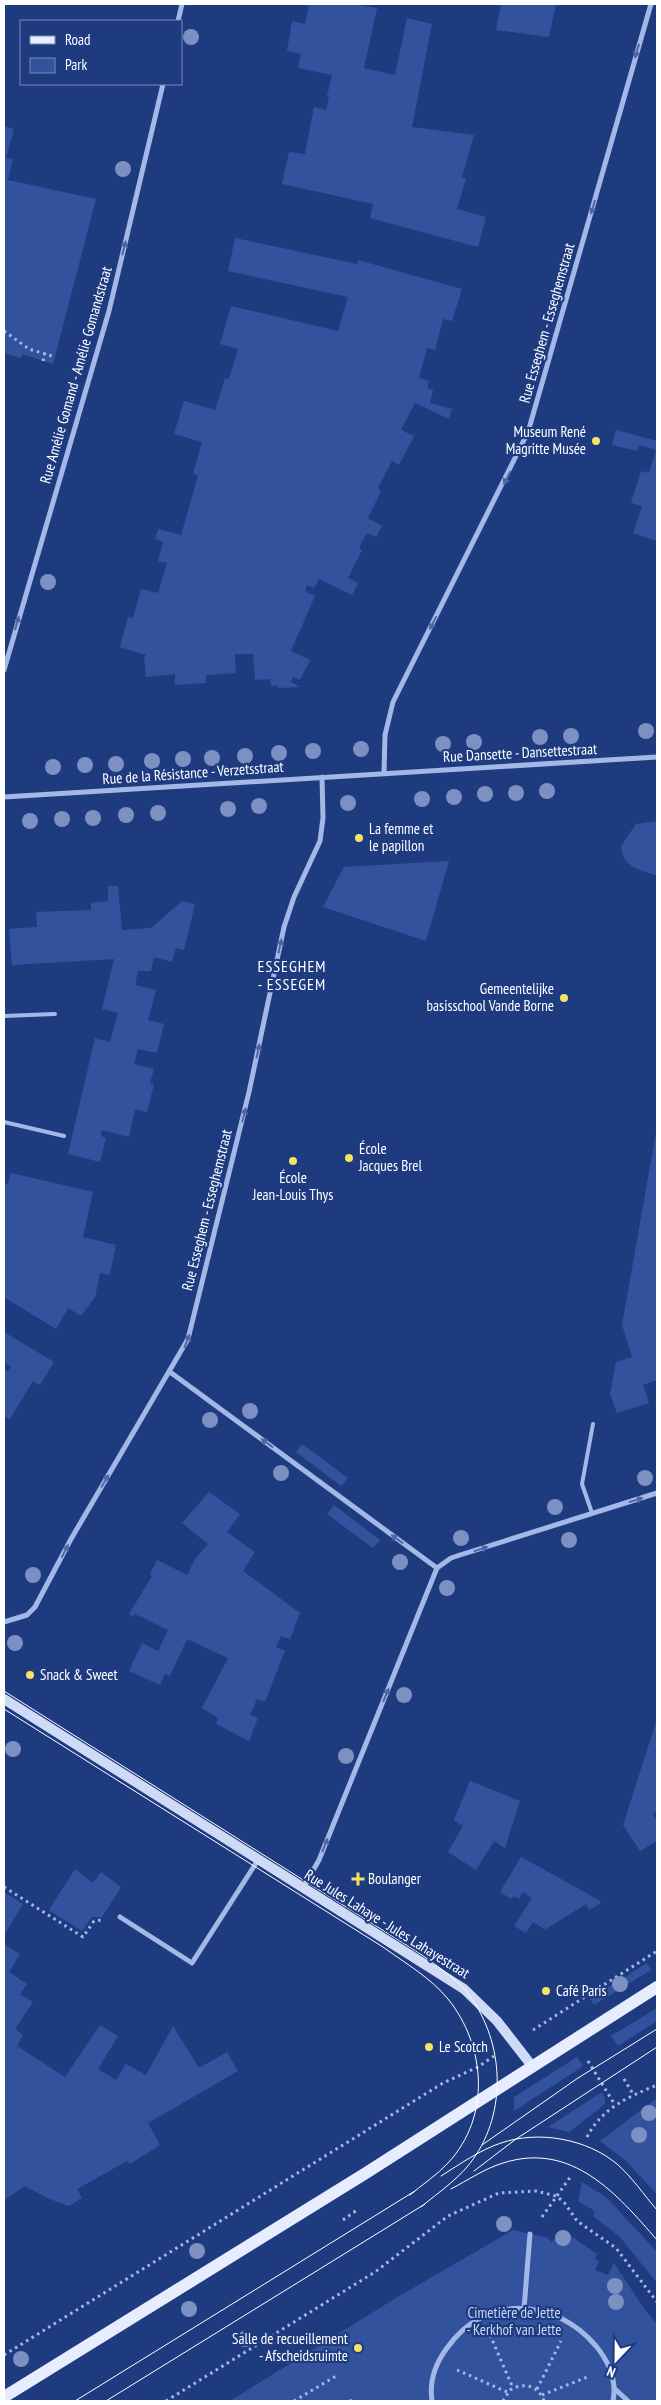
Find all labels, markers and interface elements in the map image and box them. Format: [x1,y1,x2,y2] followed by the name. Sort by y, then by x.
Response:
[20,20,182,85] legend
[65,30,91,49] text: Road
[633,43,641,58] one-way arrow
[65,55,87,74] text: Park
[588,200,596,215] one-way arrow
[120,240,128,255] one-way arrow
[515,241,578,405] street label: Rue Esseghem - Esseghemstraat
[35,264,116,486] street label: Rue Amélie Gomand - Amélie Gomandstraat
[506,422,586,458] place label: Museum René Magritte Musée
[590,435,602,447] marker: Museum René Magritte Musée
[503,471,511,485] one-way arrow
[14,615,22,630] one-way arrow
[429,616,437,630] one-way arrow
[442,739,597,766] street label: Rue Dansette - Dansettestraat
[102,757,284,788] street label: Rue de la Résistance - Verzetsstraat
[369,819,433,855] place label: La femme et le papillon
[353,832,365,844] marker: La femme et le papillon
[277,937,285,953] one-way arrow
[258,956,326,994] district label: ESSEGHEM - ESSEGEM
[427,979,554,1015] place label: Gemeentelijke basisschool Vande Borne
[558,992,570,1004] marker: Gemeentelijke basisschool Vande Borne
[254,1044,262,1059] one-way arrow
[240,1108,248,1123] one-way arrow
[177,1127,236,1292] street label: Rue Esseghem - Esseghemstraat
[358,1139,423,1175] place label: École Jacques Brel
[343,1152,355,1164] marker: École Jacques Brel
[287,1155,299,1167] marker: École Jean-Louis Thys
[252,1168,333,1204] place label: École Jean-Louis Thys
[183,1334,191,1348] one-way arrow
[260,1438,273,1448] one-way arrow
[101,1475,110,1488] one-way arrow
[628,1495,643,1503] one-way arrow
[390,1534,404,1544] one-way arrow
[61,1544,69,1558] one-way arrow
[473,1544,488,1552] one-way arrow
[40,1665,118,1684] place label: Snack & Sweet
[24,1669,36,1681] marker: Snack & Sweet
[382,1688,390,1702] one-way arrow
[321,1837,329,1852] one-way arrow
[301,1865,473,1982] street label: Rue Jules Lahaye - Jules Lahayestraat
[368,1869,422,1888] place label: Boulanger
[352,1873,364,1885] marker: Boulanger
[556,1981,607,2000] place label: Café Paris
[540,1985,552,1997] marker: Café Paris
[439,2037,488,2056] place label: Le Scotch
[423,2041,435,2053] marker: Le Scotch
[466,2303,562,2339] park label: Cimetière de Jette - Kerkhof van Jette
[232,2329,348,2365] place label: Salle de recueillement - Afscheidsruimte
[591,2335,641,2385] north arrow
[352,2342,364,2354] marker: Salle de recueillement - Afscheidsruimte
[604,2362,618,2382] text: N

